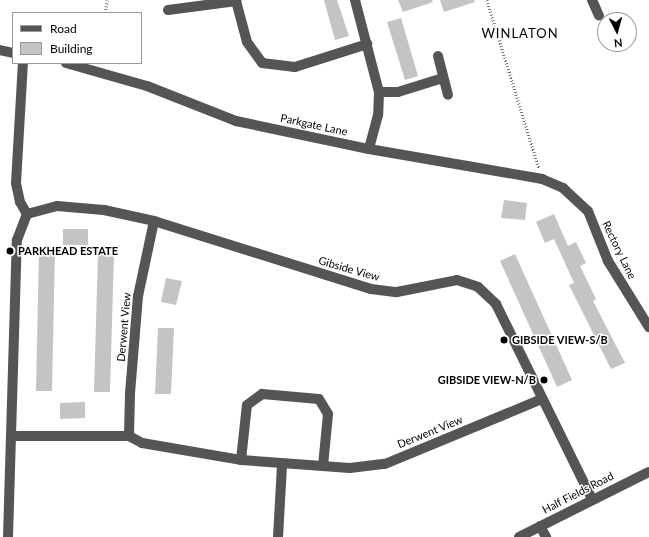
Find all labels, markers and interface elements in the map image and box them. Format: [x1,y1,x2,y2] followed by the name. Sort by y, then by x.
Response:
[12,12,142,64] legend
[597,12,637,52] north arrow
[50,21,77,36] text: Road
[481,25,559,41] district label: WINLATON
[613,37,623,50] text: N
[50,41,93,56] text: Building
[279,111,349,139] street label: Parkgate Lane
[599,219,639,281] street label: Rectory Lane
[18,244,118,258] place label: PARKHEAD ESTATE
[5,246,15,256] marker: PARKHEAD ESTATE
[317,254,381,284] street label: Gibside View
[114,292,134,362] street label: Derwent View
[512,333,608,347] place label: GIBSIDE VIEW-S/B
[499,335,509,345] marker: GIBSIDE VIEW-S/B
[437,373,536,387] place label: GIBSIDE VIEW-N/B
[539,375,549,385] marker: GIBSIDE VIEW-N/B
[395,413,465,451] street label: Derwent View
[540,469,616,517] street label: Half Fields Road

